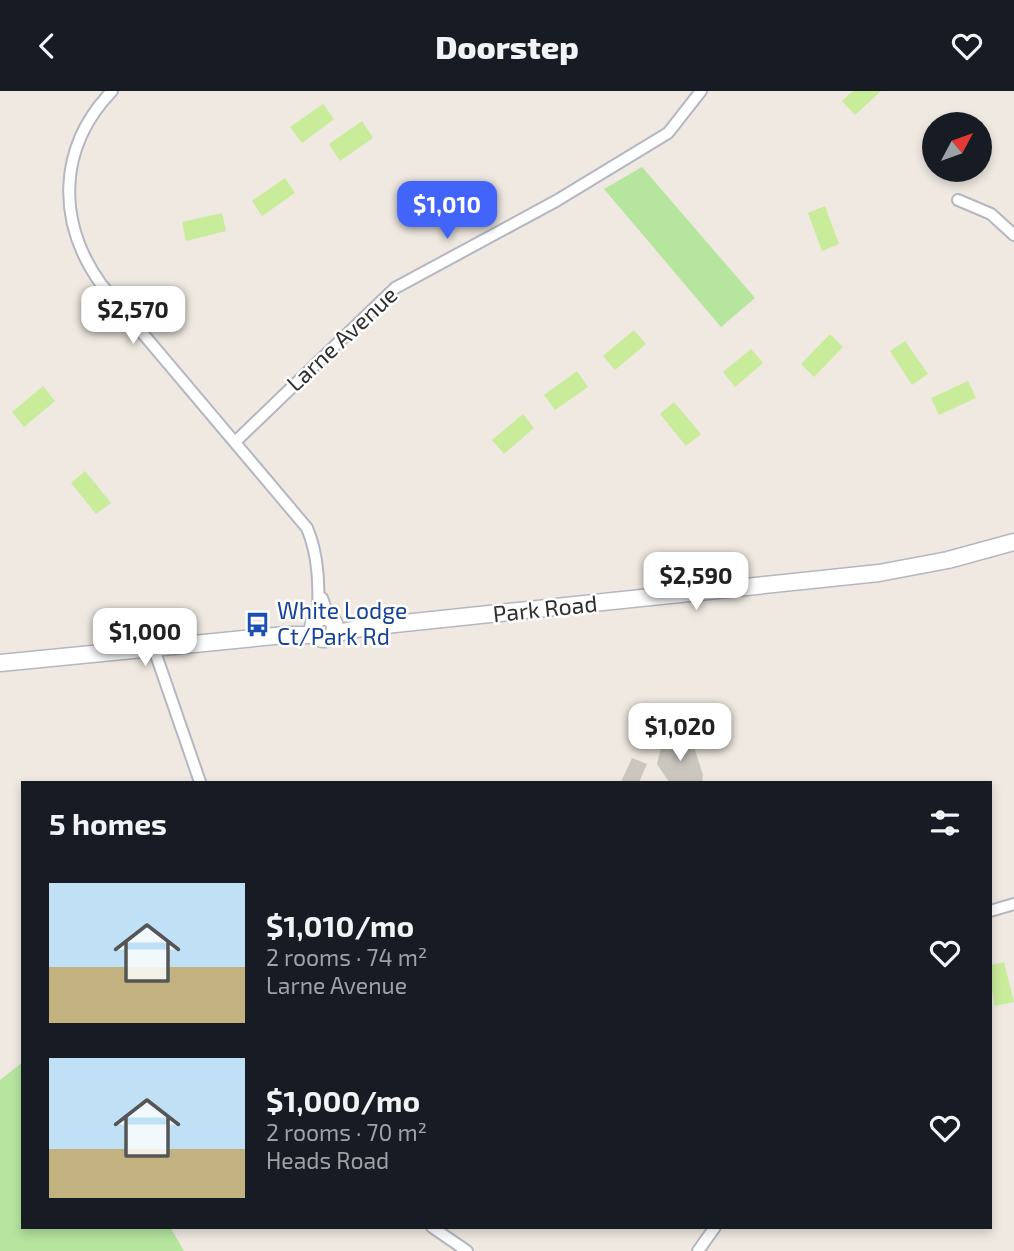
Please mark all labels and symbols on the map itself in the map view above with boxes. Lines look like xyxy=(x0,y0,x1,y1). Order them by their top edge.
north arrow xyxy=(922,112,992,182)
pin: $1,010 xyxy=(390,181,504,241)
street label: Larne Avenue xyxy=(280,280,402,397)
pin: $2,570 xyxy=(76,287,190,346)
pin: $2,590 xyxy=(639,553,753,612)
street label: Park Road xyxy=(491,589,599,627)
place label: White Lodge Ct/Park Rd xyxy=(277,596,407,650)
pin: $1,000 xyxy=(88,609,202,668)
bus stop icon: White Lodge Ct/Park Rd xyxy=(243,610,271,638)
pin: $1,020 xyxy=(623,703,737,763)

